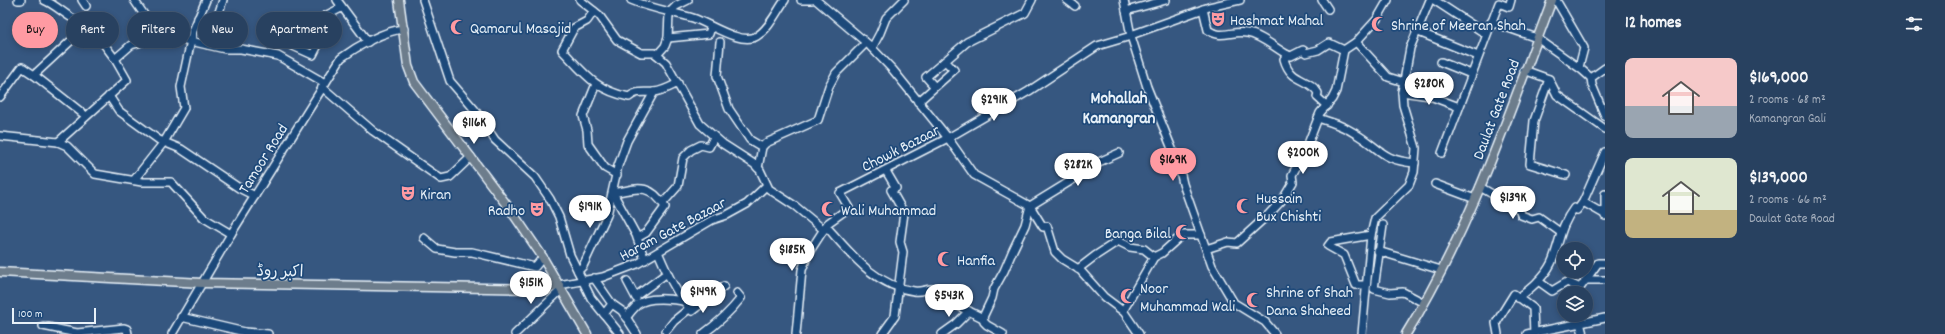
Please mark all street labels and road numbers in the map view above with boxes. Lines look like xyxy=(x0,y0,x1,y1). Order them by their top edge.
street label: Daulat Gate Road xyxy=(1468,56,1527,163)
street label: Tamoor Road xyxy=(234,120,295,199)
street label: Chowk Bazaar xyxy=(858,120,944,179)
street label: Haram Gate Bazaar xyxy=(616,192,731,268)
street label: اکبر روڈ xyxy=(256,261,304,284)

